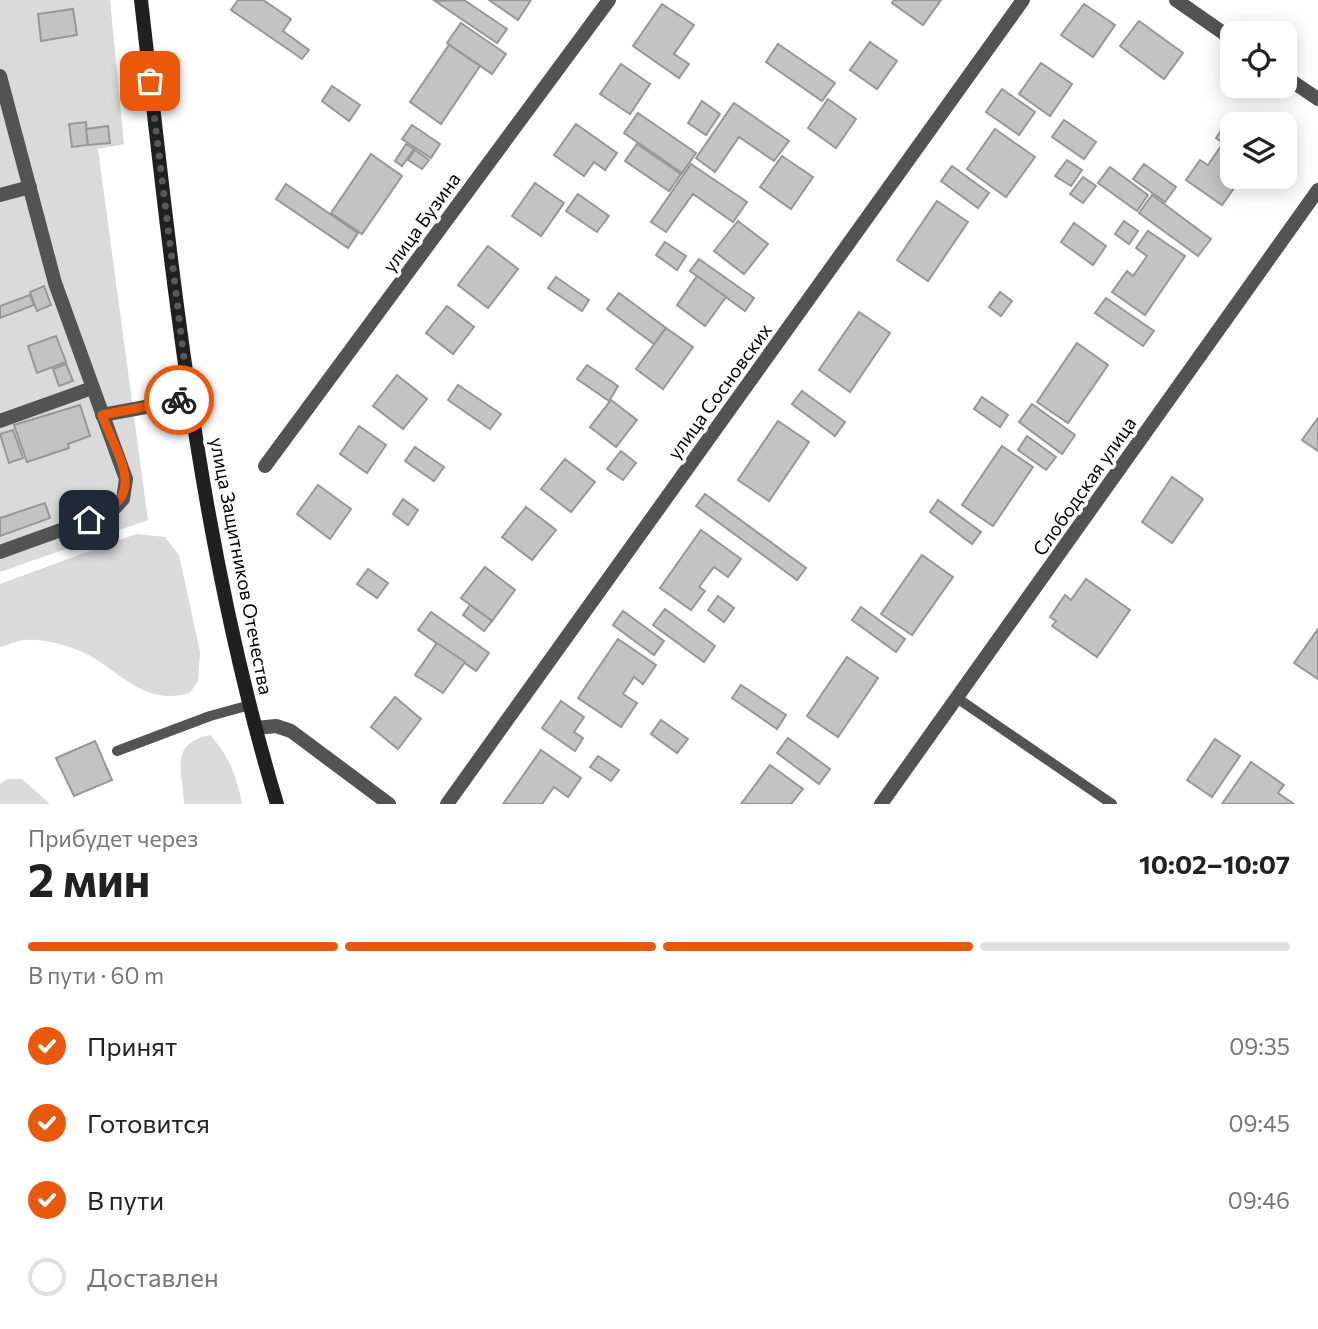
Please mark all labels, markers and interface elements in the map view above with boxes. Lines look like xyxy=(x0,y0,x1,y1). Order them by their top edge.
map controls xyxy=(1220,21,1297,189)
button: locate xyxy=(1220,21,1297,98)
pin xyxy=(120,51,180,111)
icon: bag xyxy=(131,62,169,100)
button: layers xyxy=(1220,112,1297,189)
street label: улица Бузина xyxy=(377,168,465,276)
street label: улица Сосновских xyxy=(662,319,776,463)
courier xyxy=(144,365,214,435)
icon: bike xyxy=(160,381,198,419)
street label: Слободская улица xyxy=(1027,412,1141,560)
street label: улица Защитников Отечества xyxy=(206,435,278,697)
pin xyxy=(59,490,119,550)
icon: home xyxy=(70,501,108,539)
text: Прибудет через xyxy=(28,824,198,852)
text: 10:02–10:07 xyxy=(1139,848,1290,879)
text: 2 мин xyxy=(28,850,150,906)
text: В пути · 60 m xyxy=(28,961,164,989)
icon: check xyxy=(28,1027,66,1065)
text: Принят xyxy=(87,1030,177,1061)
text: 09:35 xyxy=(1229,1032,1290,1060)
icon: check xyxy=(28,1104,66,1142)
text: Готовится xyxy=(87,1107,210,1138)
text: 09:45 xyxy=(1229,1109,1290,1137)
icon: check xyxy=(28,1181,66,1219)
text: В пути xyxy=(87,1184,164,1215)
text: 09:46 xyxy=(1228,1186,1290,1214)
text: Доставлен xyxy=(87,1261,219,1292)

